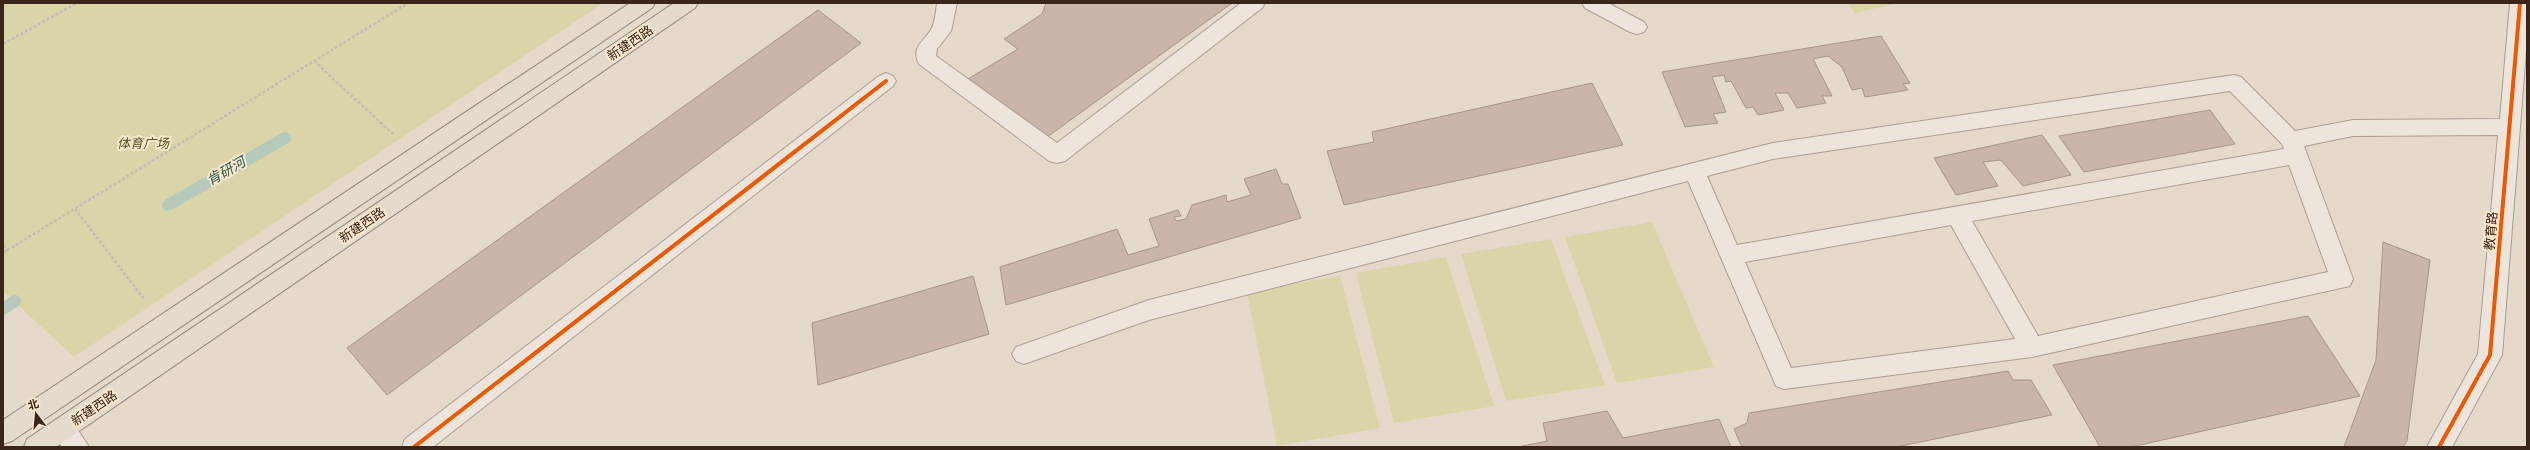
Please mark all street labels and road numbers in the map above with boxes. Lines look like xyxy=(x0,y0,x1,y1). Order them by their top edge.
street label: 新建西路 xyxy=(604,22,656,64)
street label: 新建西路 xyxy=(336,204,388,246)
street label: 教育路 xyxy=(2482,211,2500,251)
street label: 新建西路 xyxy=(68,387,120,429)

